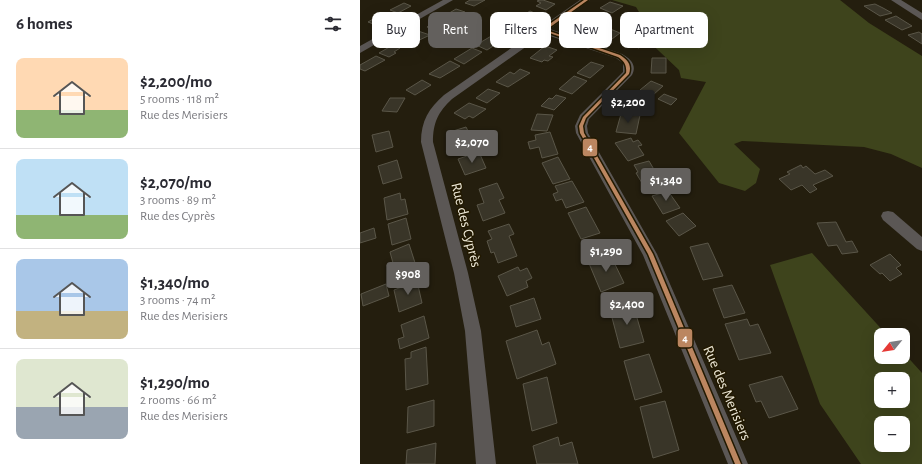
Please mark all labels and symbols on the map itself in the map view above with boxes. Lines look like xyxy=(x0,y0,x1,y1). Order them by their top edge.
pin: $2,200 xyxy=(595,90,661,124)
pin: $2,070 xyxy=(439,130,505,164)
line badge: 4 xyxy=(582,138,598,157)
text: 4 xyxy=(587,142,593,153)
pin: $1,340 xyxy=(633,168,699,202)
street label: Rue des Cyprès xyxy=(448,181,484,269)
pin: $1,290 xyxy=(573,239,639,273)
pin: $908 xyxy=(384,262,432,296)
pin: $2,400 xyxy=(594,292,660,326)
line badge: 4 xyxy=(677,328,693,348)
north arrow xyxy=(874,328,910,364)
text: 4 xyxy=(682,333,688,344)
street label: Rue des Merisiers xyxy=(700,343,754,443)

